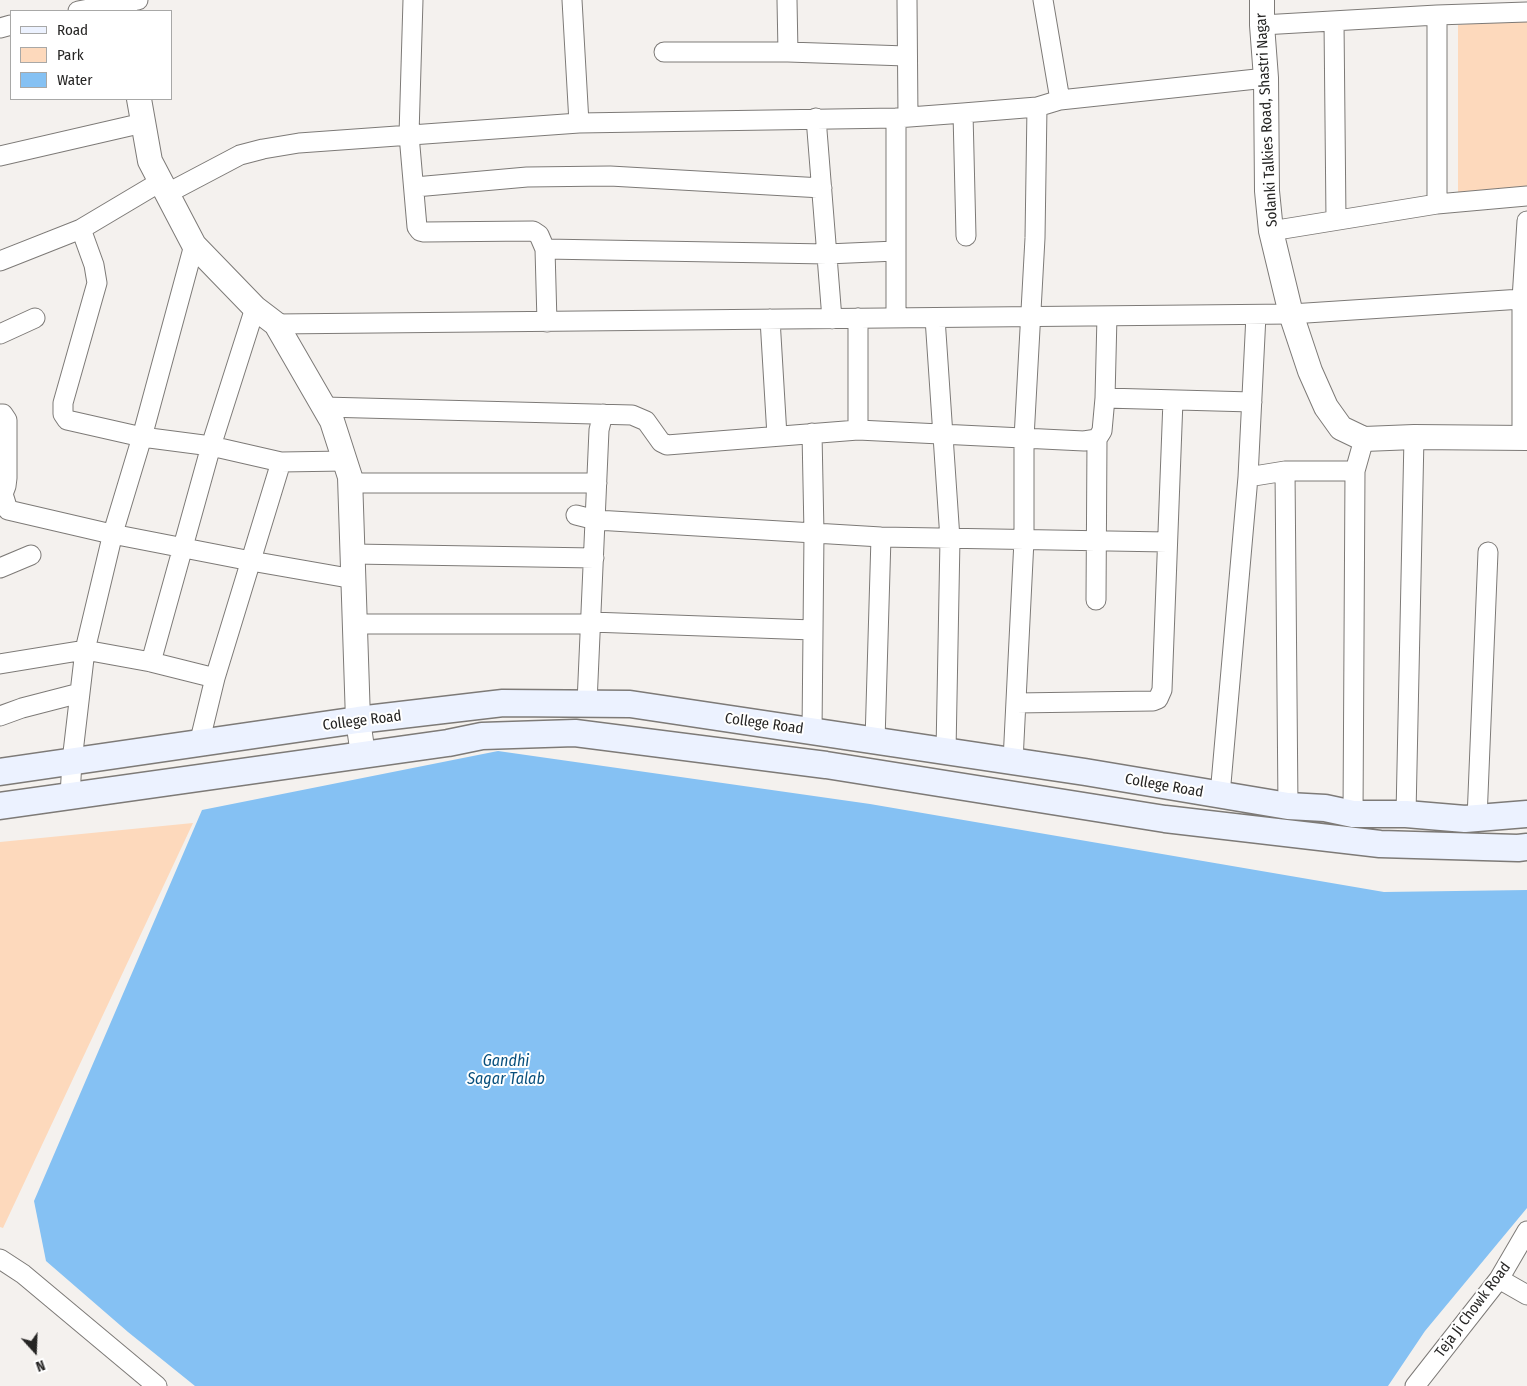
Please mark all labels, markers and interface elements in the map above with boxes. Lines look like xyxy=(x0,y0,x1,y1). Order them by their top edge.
legend xyxy=(10,10,172,100)
street label: Solanki Talkies Road, Shastri Nagar xyxy=(1252,13,1282,227)
text: Road xyxy=(57,21,88,39)
text: Park xyxy=(57,46,84,64)
text: Water xyxy=(57,71,92,89)
street label: College Road xyxy=(322,707,402,735)
street label: College Road xyxy=(723,710,805,738)
street label: College Road xyxy=(1123,770,1205,802)
water label: Gandhi Sagar Talab xyxy=(467,1052,545,1090)
street label: Teja Ji Chowk Road xyxy=(1431,1259,1515,1361)
north arrow xyxy=(10,1326,60,1376)
text: N xyxy=(33,1356,47,1375)

